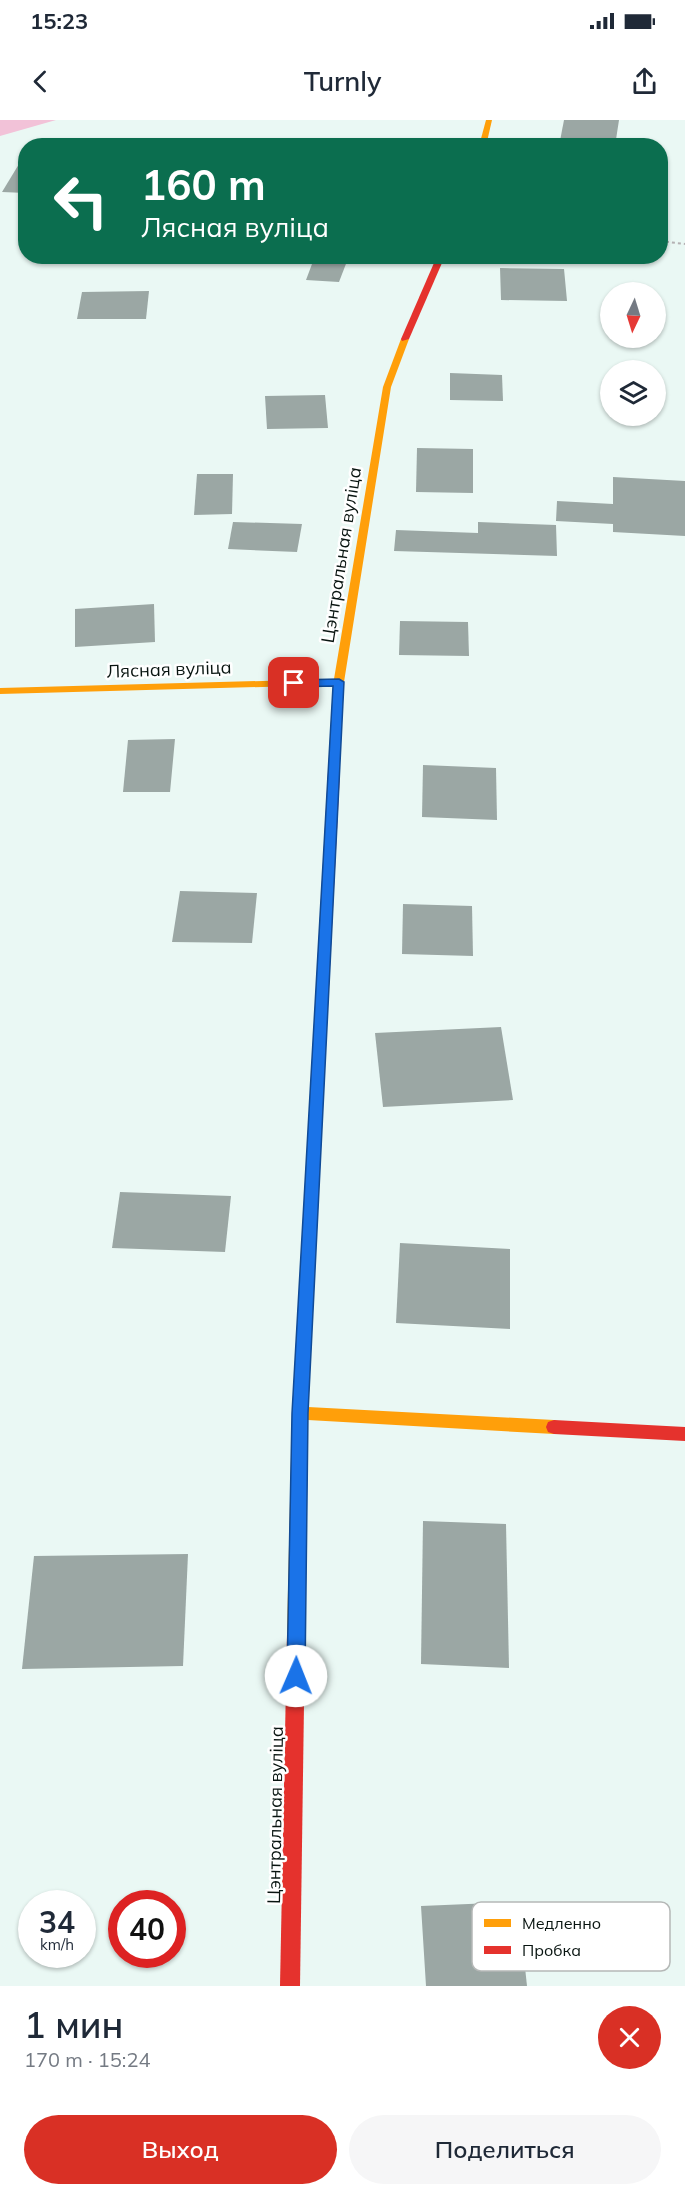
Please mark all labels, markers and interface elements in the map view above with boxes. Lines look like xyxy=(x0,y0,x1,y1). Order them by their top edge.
text: 15:23 xyxy=(30,7,88,35)
text: Turnly xyxy=(304,64,381,98)
icon: back xyxy=(24,65,57,98)
icon: share xyxy=(628,65,661,98)
text: 160 m xyxy=(141,158,266,211)
icon: left xyxy=(42,162,120,240)
text: Лясная вуліца xyxy=(141,210,329,244)
north arrow xyxy=(600,282,666,348)
map controls xyxy=(600,282,666,426)
button: layers xyxy=(600,360,666,426)
street label: Цэнтральная вуліца xyxy=(316,465,366,645)
street label: Лясная вуліца xyxy=(106,655,232,683)
pin xyxy=(268,657,319,708)
icon: arrive xyxy=(277,666,310,699)
position arrow xyxy=(264,1644,328,1708)
street label: Цэнтральная вуліца xyxy=(262,1726,288,1904)
speed limit sign: 40 xyxy=(108,1890,186,1968)
legend xyxy=(472,1902,670,1971)
text: 34 xyxy=(39,1903,75,1941)
text: Медленно xyxy=(522,1913,601,1933)
text: km/h xyxy=(40,1935,74,1954)
text: Пробка xyxy=(522,1940,581,1960)
text: 1 мин xyxy=(24,2002,123,2047)
button: close xyxy=(598,2006,661,2069)
text: 170 m · 15:24 xyxy=(24,2047,150,2072)
button: Выход xyxy=(24,2115,337,2184)
button: Поделиться xyxy=(349,2115,661,2184)

